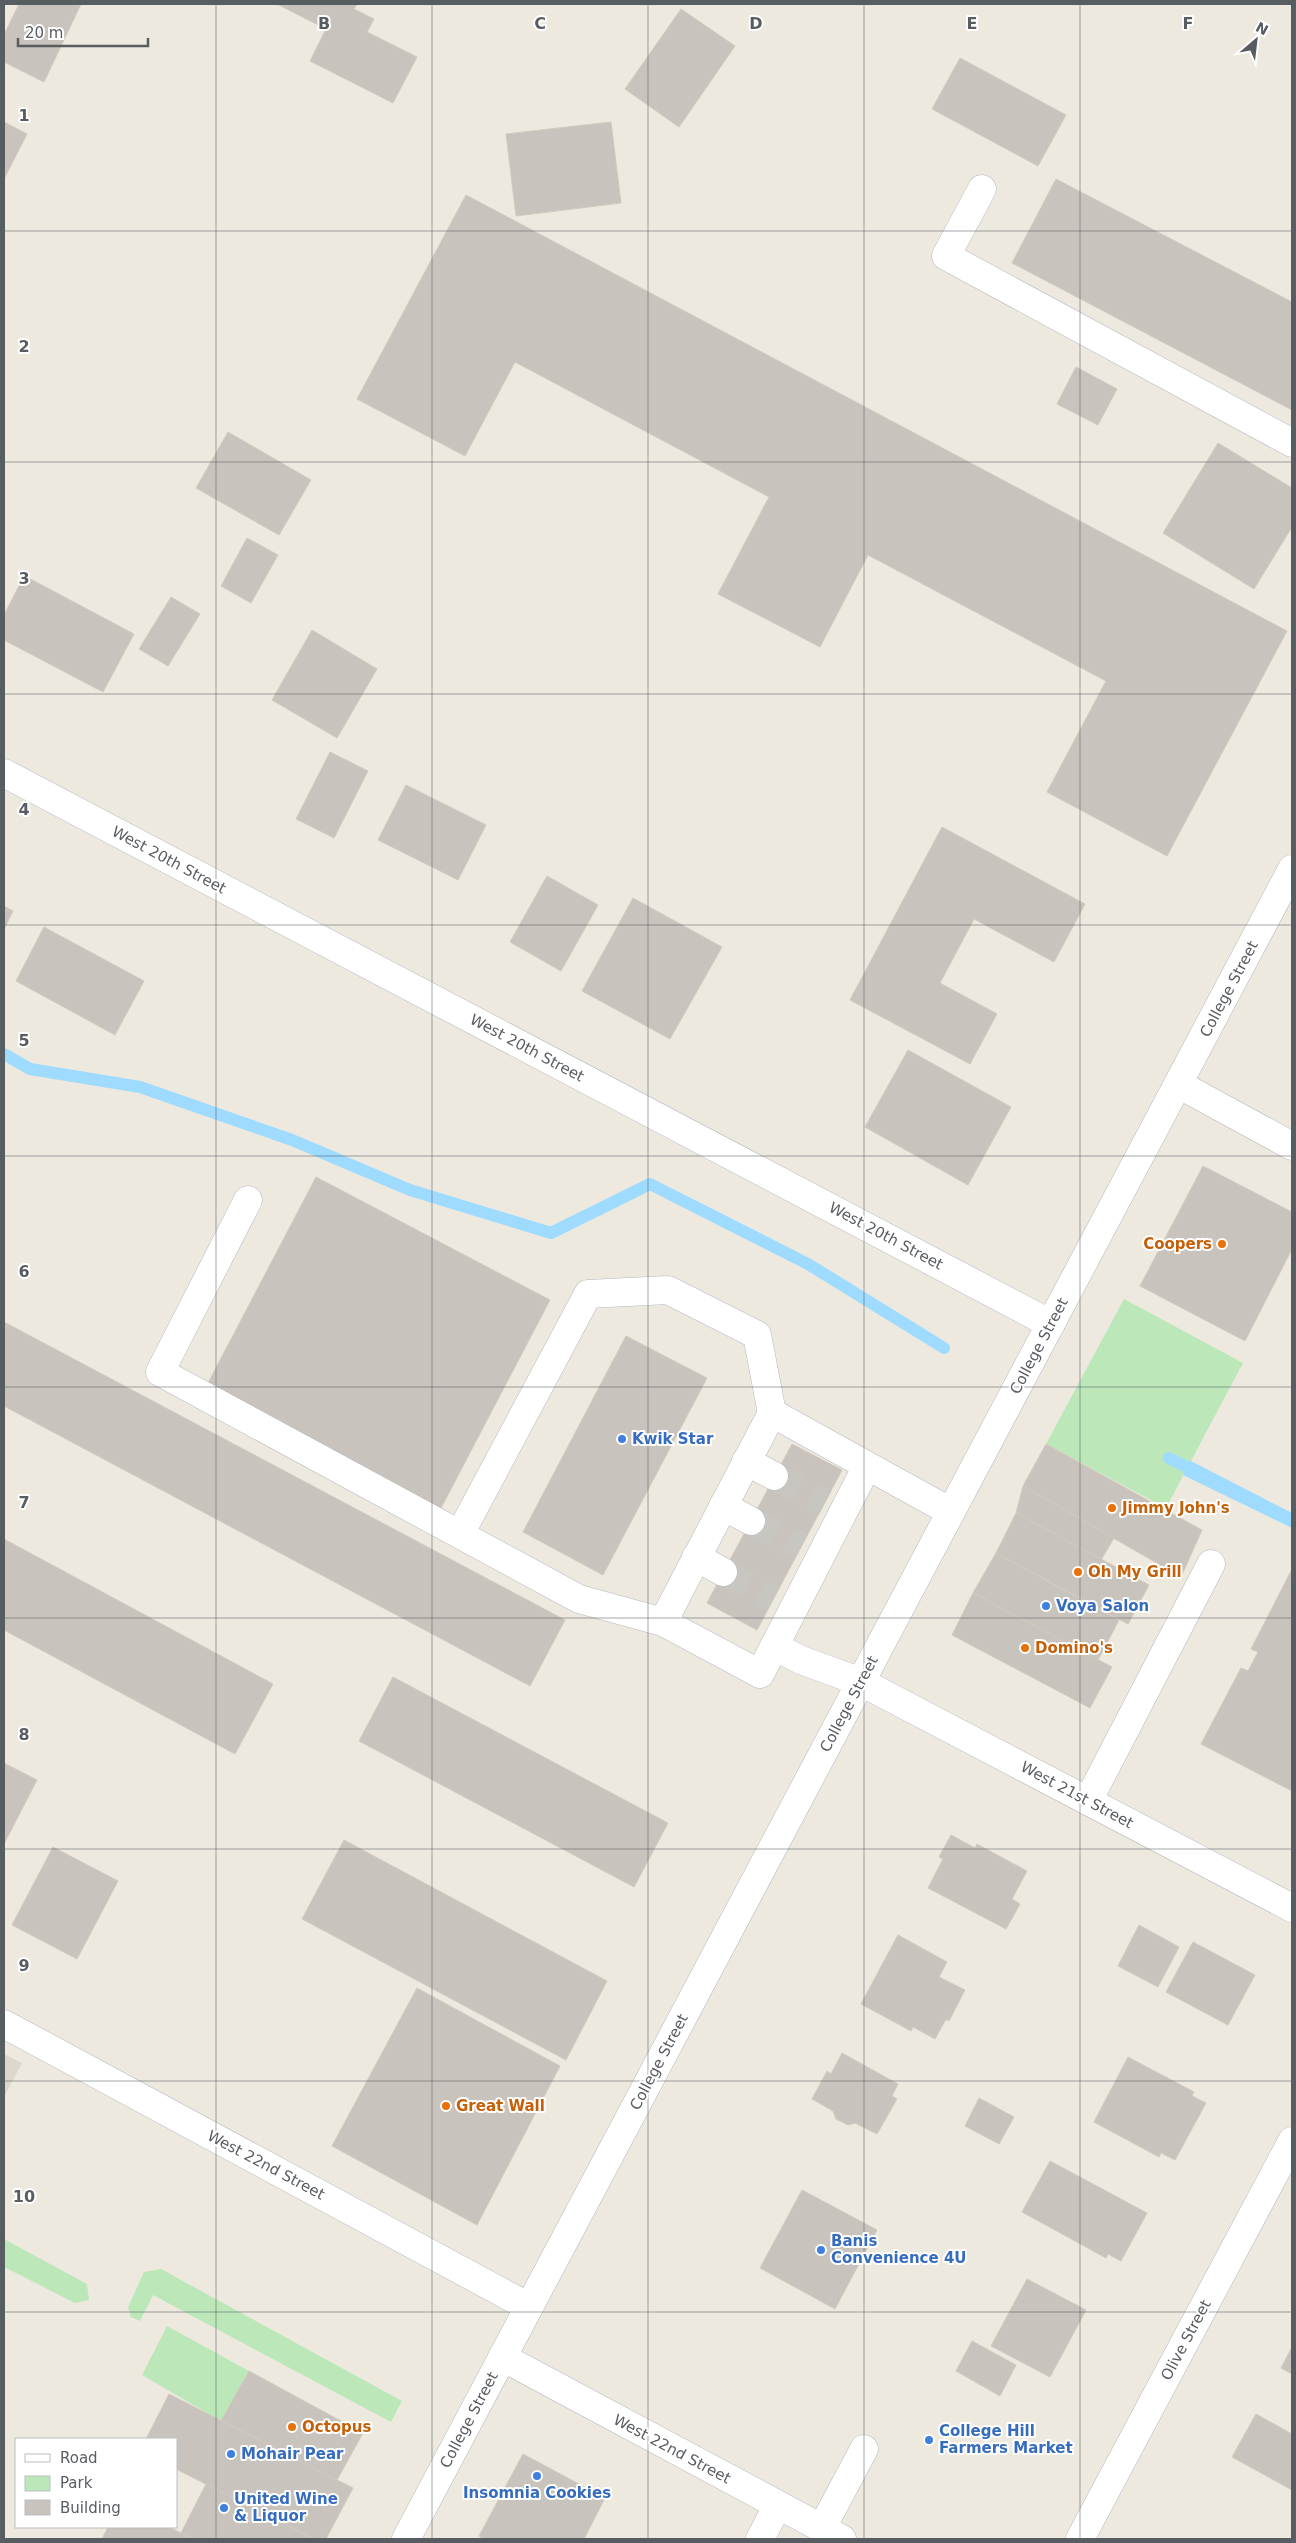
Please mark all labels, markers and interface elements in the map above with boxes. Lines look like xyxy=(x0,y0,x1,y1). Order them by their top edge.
text: B xyxy=(318,14,330,33)
text: C xyxy=(534,14,546,33)
text: D xyxy=(749,14,763,33)
text: E xyxy=(967,14,977,33)
text: F xyxy=(1183,14,1193,33)
scale bar xyxy=(18,15,148,47)
north arrow xyxy=(1231,15,1281,65)
text: N xyxy=(1253,19,1271,38)
text: 20 m xyxy=(25,24,63,42)
text: 1 xyxy=(18,106,30,125)
text: 2 xyxy=(18,337,30,356)
text: 3 xyxy=(18,569,30,588)
text: 4 xyxy=(18,800,30,819)
street label: West 20th Street xyxy=(109,822,229,898)
street label: College Street xyxy=(1196,938,1262,1040)
street label: West 20th Street xyxy=(467,1010,587,1086)
text: 5 xyxy=(18,1031,30,1050)
street label: West 20th Street xyxy=(826,1198,946,1274)
place label: Coopers xyxy=(1143,1235,1212,1253)
marker: Coopers xyxy=(1216,1238,1228,1250)
text: 6 xyxy=(18,1262,30,1281)
street label: College Street xyxy=(1006,1295,1072,1397)
place label: Kwik Star xyxy=(632,1430,714,1448)
marker: Kwik Star xyxy=(616,1433,628,1445)
text: 7 xyxy=(18,1493,30,1512)
place label: Jimmy John's xyxy=(1121,1499,1230,1517)
marker: Jimmy John's xyxy=(1106,1502,1118,1514)
place label: Oh My Grill xyxy=(1088,1563,1182,1581)
marker: Oh My Grill xyxy=(1072,1566,1084,1578)
place label: Voya Salon xyxy=(1056,1597,1149,1615)
marker: Voya Salon xyxy=(1040,1600,1052,1612)
place label: Domino's xyxy=(1035,1639,1113,1657)
marker: Domino's xyxy=(1019,1642,1031,1654)
street label: College Street xyxy=(816,1653,882,1755)
text: 8 xyxy=(18,1725,30,1744)
street label: West 21st Street xyxy=(1018,1758,1136,1832)
text: 9 xyxy=(18,1956,30,1975)
street label: College Street xyxy=(626,2011,692,2113)
place label: Great Wall xyxy=(456,2097,545,2115)
marker: Great Wall xyxy=(440,2100,452,2112)
street label: West 22nd Street xyxy=(204,2127,328,2204)
text: 10 xyxy=(13,2187,35,2206)
place label: Banis Convenience 4U xyxy=(831,2232,967,2267)
marker: Banis Convenience 4U xyxy=(815,2244,827,2256)
street label: Olive Street xyxy=(1157,2297,1215,2383)
street label: College Street xyxy=(436,2369,502,2471)
street label: West 22nd Street xyxy=(610,2411,734,2488)
place label: Octopus xyxy=(302,2418,372,2436)
marker: Octopus xyxy=(286,2421,298,2433)
place label: College Hill Farmers Market xyxy=(939,2422,1073,2457)
marker: College Hill Farmers Market xyxy=(923,2434,935,2446)
legend xyxy=(15,2438,178,2528)
place label: Mohair Pear xyxy=(241,2445,344,2463)
marker: Mohair Pear xyxy=(225,2448,237,2460)
text: Road xyxy=(60,2449,98,2467)
marker: Insomnia Cookies xyxy=(531,2470,543,2482)
text: Park xyxy=(60,2474,93,2492)
place label: Insomnia Cookies xyxy=(463,2484,611,2502)
place label: United Wine & Liquor xyxy=(234,2490,338,2525)
text: Building xyxy=(60,2499,121,2517)
marker: United Wine & Liquor xyxy=(218,2502,230,2514)

